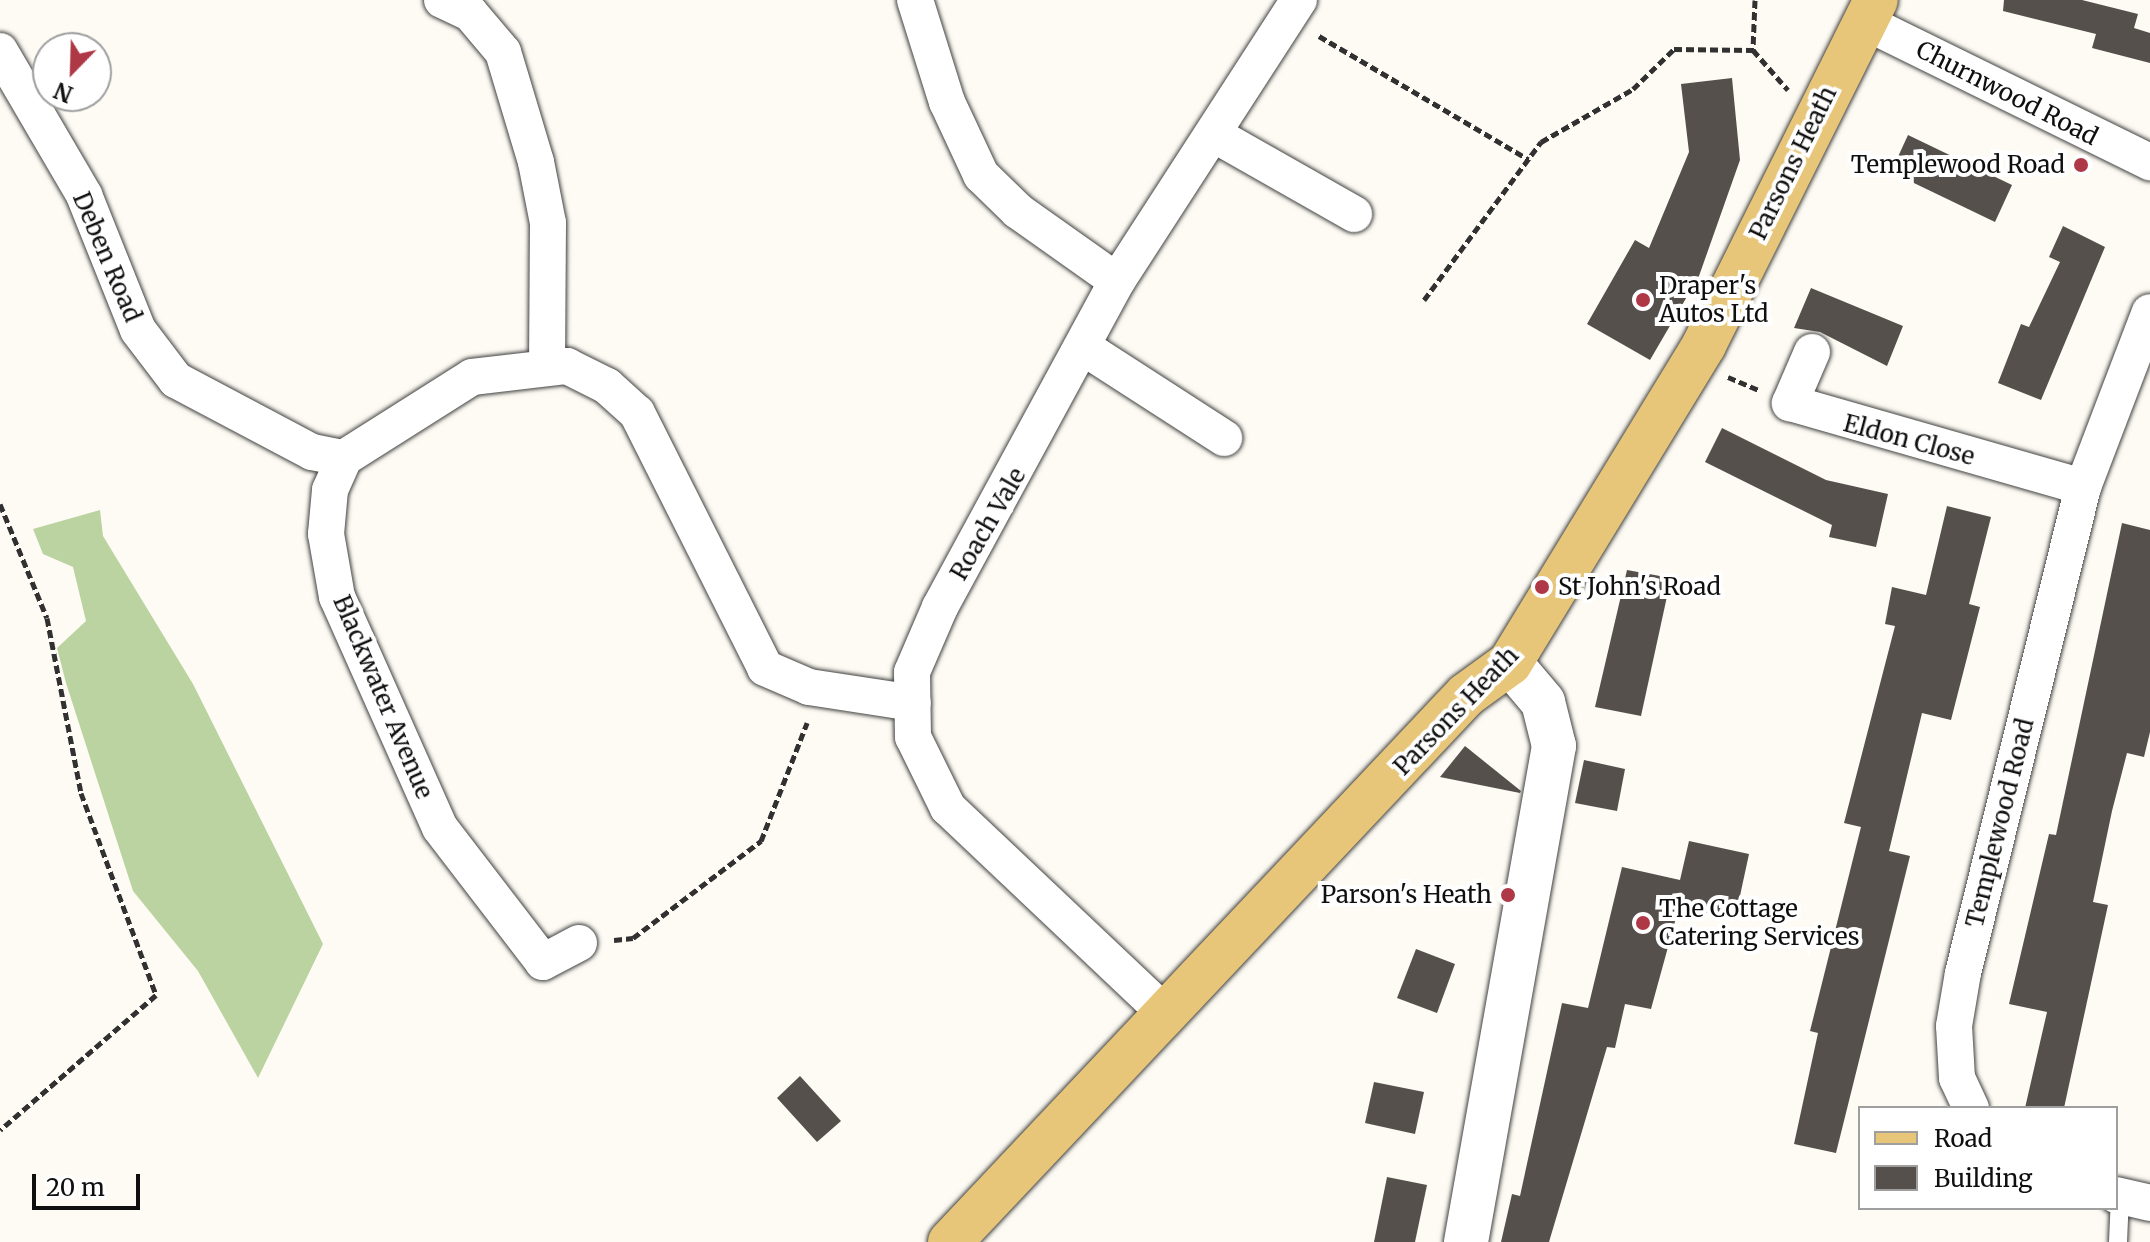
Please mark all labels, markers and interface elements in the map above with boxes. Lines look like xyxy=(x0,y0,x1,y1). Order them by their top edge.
north arrow xyxy=(32,32,112,112)
street label: Churnwood Road xyxy=(1911,35,2103,151)
text: N xyxy=(50,76,77,109)
street label: Parsons Heath xyxy=(1743,82,1843,244)
place label: Templewood Road xyxy=(1851,151,2065,179)
marker: Templewood Road xyxy=(2072,156,2090,174)
street label: Deben Road xyxy=(67,188,147,326)
place label: Draper's Autos Ltd xyxy=(1659,272,1768,328)
marker: Draper's Autos Ltd xyxy=(1634,291,1652,309)
street label: Eldon Close xyxy=(1840,409,1978,471)
street label: Roach Vale xyxy=(944,463,1032,585)
place label: St John's Road xyxy=(1558,573,1721,601)
marker: St John's Road xyxy=(1533,578,1551,596)
street label: Blackwater Avenue xyxy=(327,591,439,803)
street label: Parsons Heath xyxy=(1388,641,1524,781)
street label: Templewood Road xyxy=(1960,716,2040,930)
place label: Parson's Heath xyxy=(1321,881,1492,909)
marker: Parson's Heath xyxy=(1499,886,1517,904)
place label: The Cottage Catering Services xyxy=(1659,895,1860,951)
marker: The Cottage Catering Services xyxy=(1634,914,1652,932)
legend xyxy=(1858,1106,2118,1210)
text: Road xyxy=(1934,1123,1992,1154)
scale bar xyxy=(36,1158,144,1208)
text: Building xyxy=(1934,1163,2033,1194)
text: 20 m xyxy=(46,1172,105,1203)

